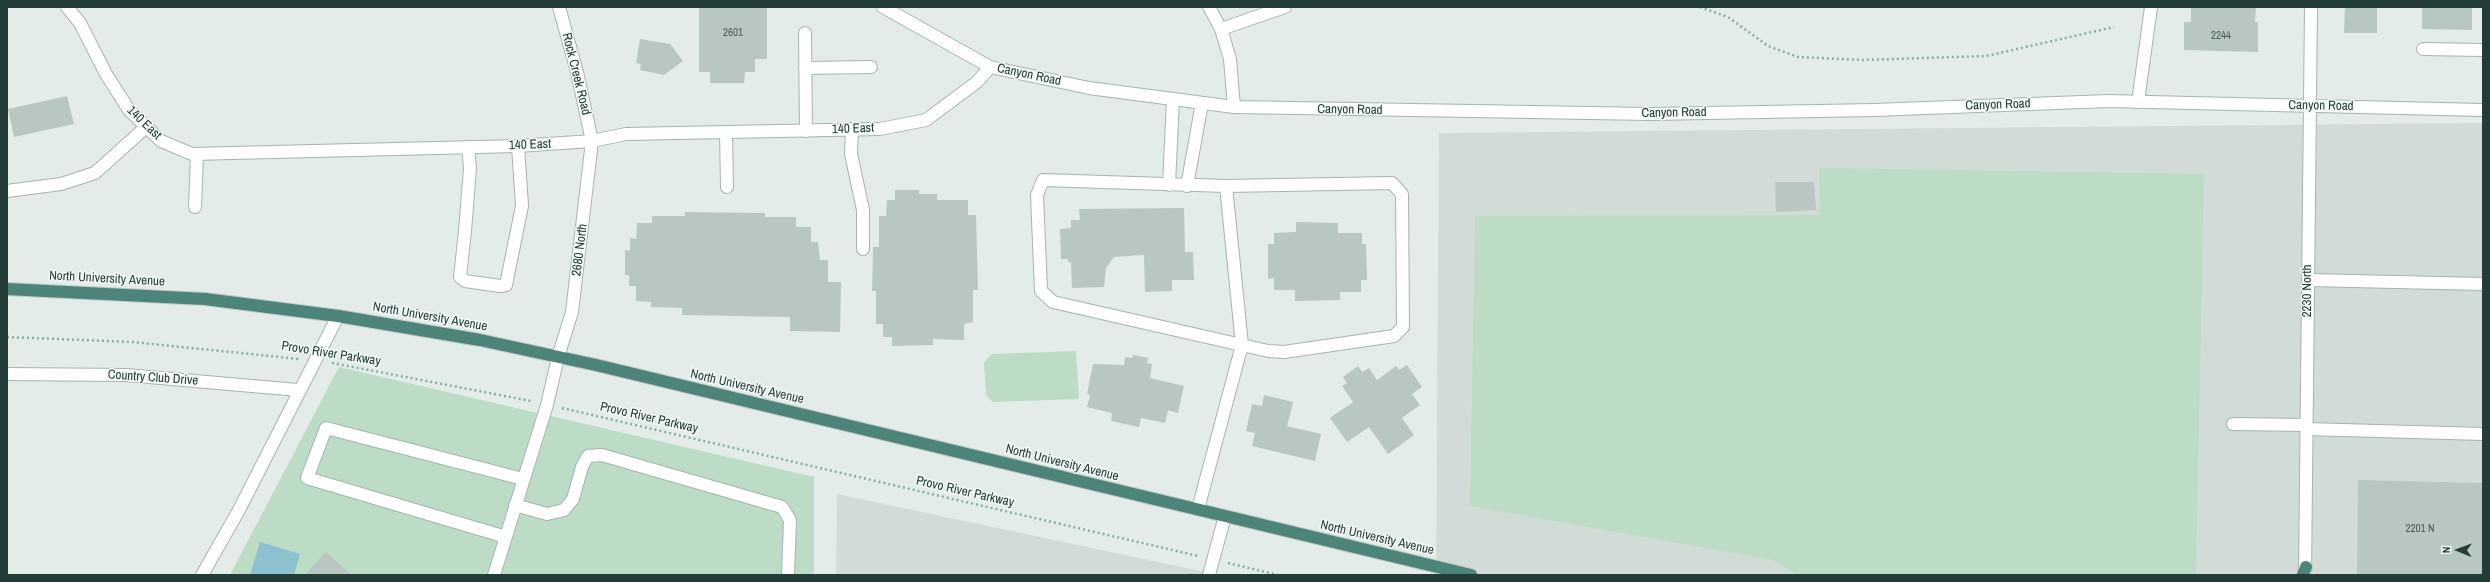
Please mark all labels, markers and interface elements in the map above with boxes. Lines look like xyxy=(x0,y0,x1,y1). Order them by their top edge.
house number: 2601 xyxy=(723,26,743,40)
house number: 2244 xyxy=(2211,29,2231,43)
street label: Rock Creek Road xyxy=(558,31,594,117)
street label: Canyon Road xyxy=(995,61,1063,89)
street label: Canyon Road xyxy=(1965,96,2031,114)
street label: Canyon Road xyxy=(2288,98,2354,114)
street label: Canyon Road xyxy=(1317,102,1383,118)
street label: 140 East xyxy=(123,103,165,143)
street label: Canyon Road xyxy=(1641,105,1707,121)
street label: 140 East xyxy=(832,120,874,138)
street label: 140 East xyxy=(509,136,551,154)
street label: 2680 North xyxy=(569,223,591,277)
street label: 2230 North xyxy=(2300,265,2316,317)
street label: North University Avenue xyxy=(49,268,165,290)
street label: North University Avenue xyxy=(372,299,488,335)
street label: Provo River Parkway xyxy=(280,338,382,370)
street label: North University Avenue xyxy=(689,366,805,408)
street label: Country Club Drive xyxy=(107,367,199,389)
street label: Provo River Parkway xyxy=(598,399,700,437)
street label: North University Avenue xyxy=(1004,441,1120,485)
street label: Provo River Parkway xyxy=(914,473,1016,511)
street label: North University Avenue xyxy=(1319,517,1435,559)
house number: 2201 N xyxy=(2405,522,2435,536)
north arrow xyxy=(2438,530,2478,570)
text: N xyxy=(2439,546,2453,553)

